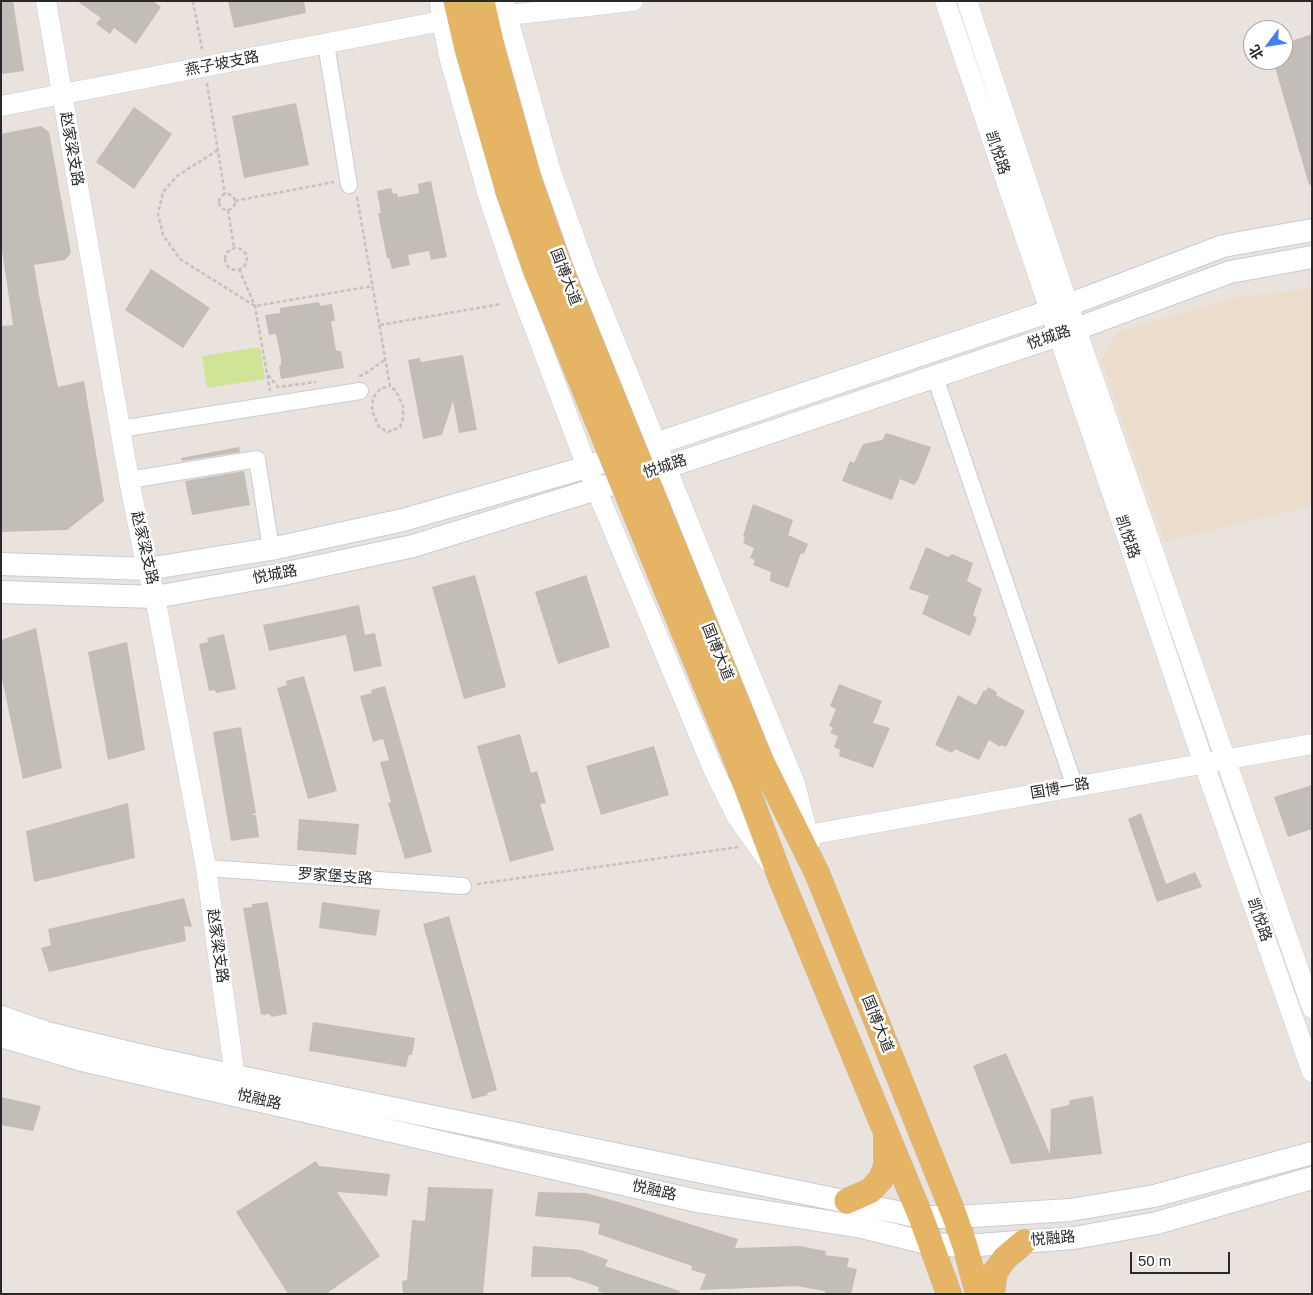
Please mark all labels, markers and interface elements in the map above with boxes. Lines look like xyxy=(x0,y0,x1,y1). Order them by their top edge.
north arrow xyxy=(1243,20,1293,70)
text: 北 xyxy=(1246,42,1266,62)
street label: 燕子坡支路 xyxy=(183,48,261,80)
street label: 赵家梁支路 xyxy=(56,111,86,187)
street label: 凯悦路 xyxy=(981,129,1013,177)
street label: 国博大道 xyxy=(546,246,584,308)
street label: 悦城路 xyxy=(1025,322,1073,354)
street label: 悦城路 xyxy=(641,451,689,483)
street label: 赵家梁支路 xyxy=(127,509,161,587)
street label: 凯悦路 xyxy=(1111,513,1143,561)
street label: 悦城路 xyxy=(251,562,299,588)
street label: 国博大道 xyxy=(697,621,737,683)
street label: 国博一路 xyxy=(1029,775,1091,803)
street label: 罗家堡支路 xyxy=(297,865,373,889)
street label: 凯悦路 xyxy=(1243,896,1275,944)
street label: 赵家梁支路 xyxy=(203,908,231,984)
street label: 国博大道 xyxy=(857,993,897,1055)
street label: 悦融路 xyxy=(235,1086,283,1114)
street label: 悦融路 xyxy=(630,1177,678,1205)
street label: 悦融路 xyxy=(1030,1228,1076,1250)
scale bar xyxy=(1133,1242,1233,1274)
text: 50 m xyxy=(1138,1252,1171,1269)

